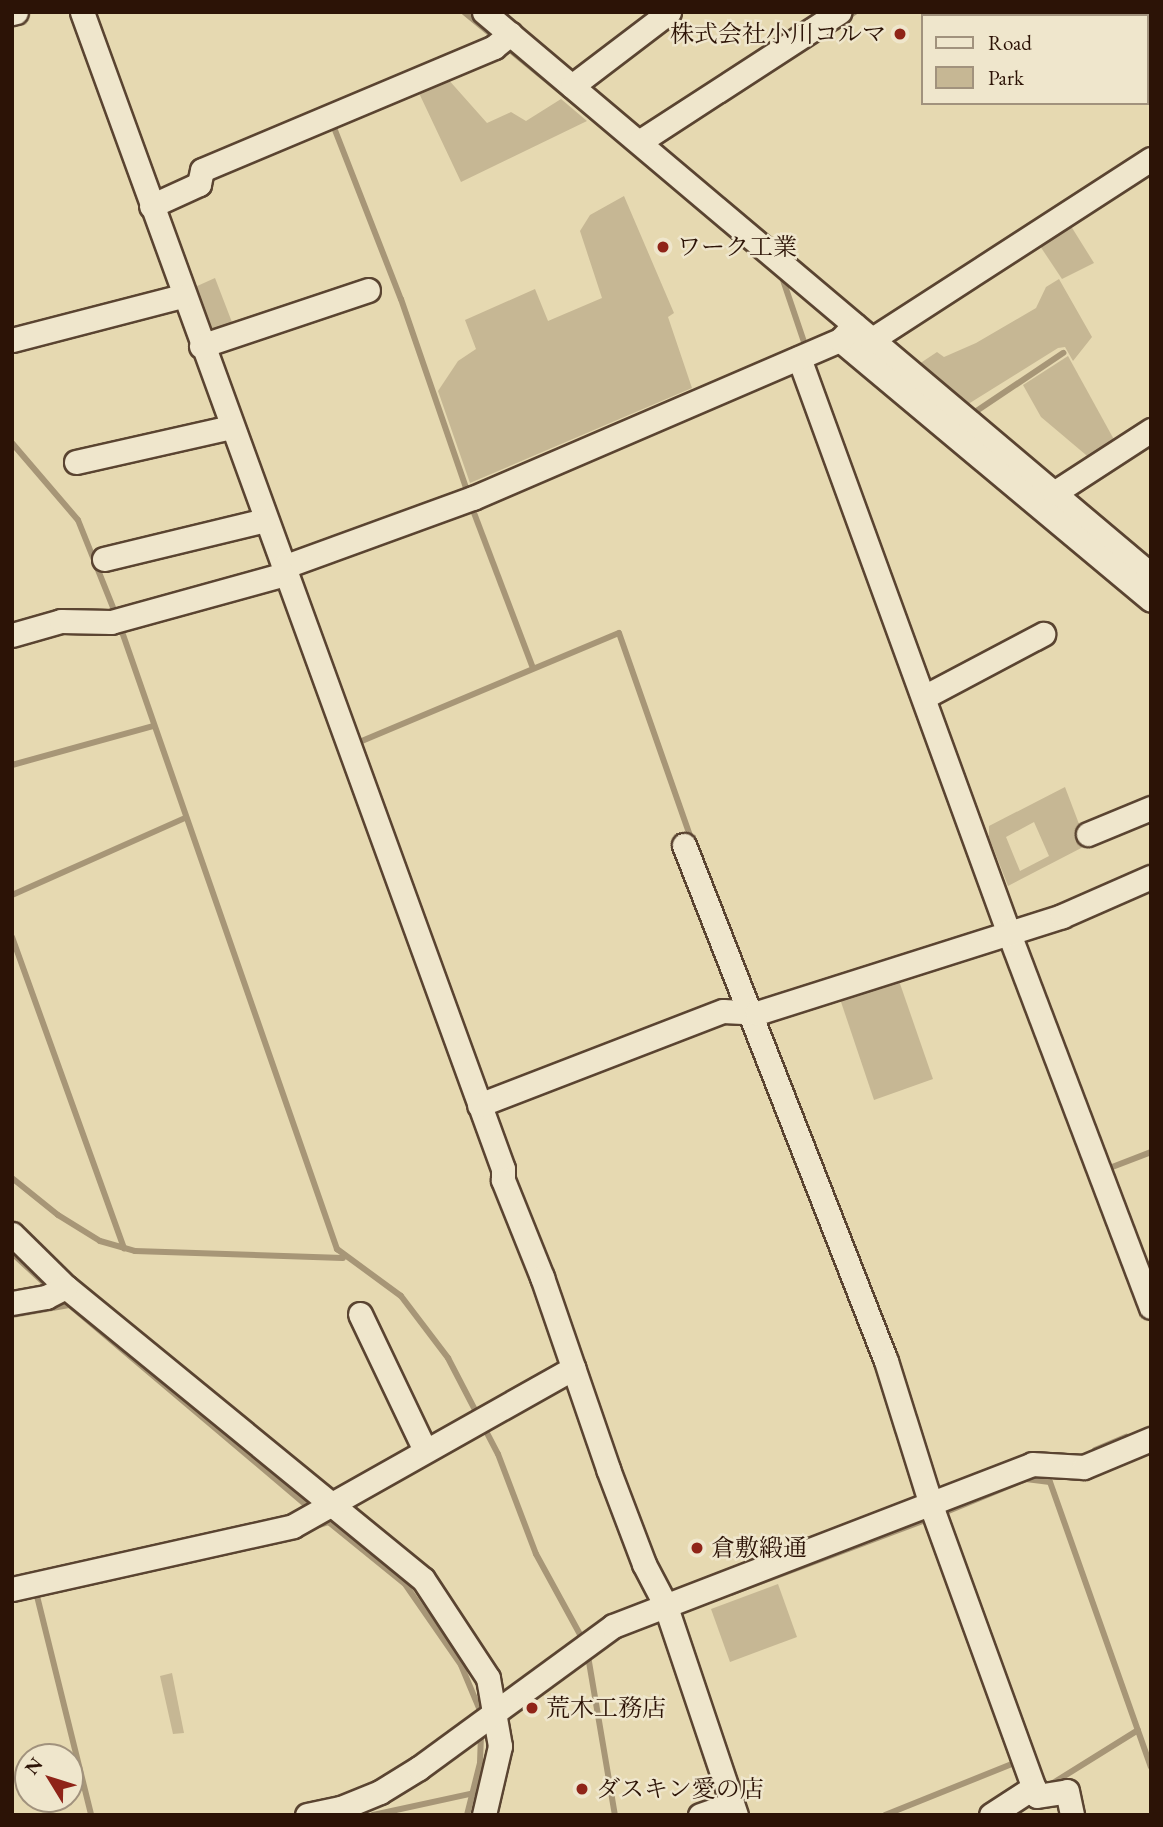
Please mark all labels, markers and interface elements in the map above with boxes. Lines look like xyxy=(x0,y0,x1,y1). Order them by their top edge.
legend xyxy=(922,14,1149,105)
place label: 株式会社小川コルマ xyxy=(670,20,886,48)
marker: 株式会社小川コルマ xyxy=(892,26,908,42)
text: Road xyxy=(988,29,1032,56)
text: Park xyxy=(988,64,1024,91)
place label: ワーク工業 xyxy=(677,233,797,261)
marker: ワーク工業 xyxy=(655,239,671,255)
place label: 倉敷緞通 xyxy=(711,1534,807,1562)
marker: 倉敷緞通 xyxy=(689,1540,705,1556)
place label: 荒木工務店 xyxy=(546,1694,666,1722)
marker: 荒木工務店 xyxy=(524,1700,540,1716)
north arrow xyxy=(14,1743,84,1813)
text: N xyxy=(19,1752,48,1780)
place label: ダスキン愛の店 xyxy=(596,1775,764,1803)
marker: ダスキン愛の店 xyxy=(574,1781,590,1797)

